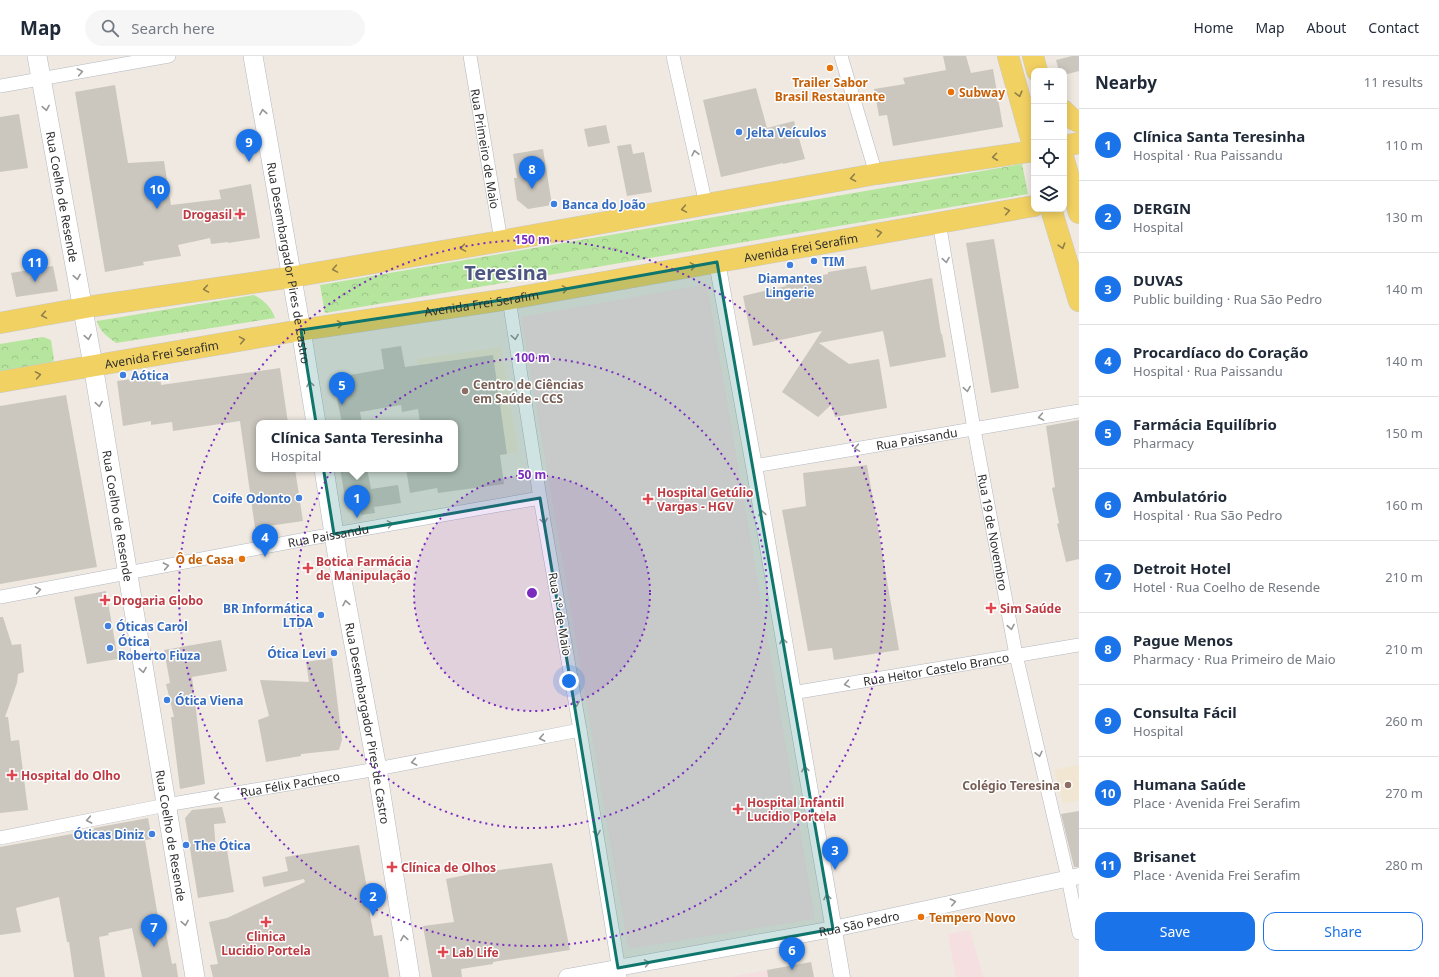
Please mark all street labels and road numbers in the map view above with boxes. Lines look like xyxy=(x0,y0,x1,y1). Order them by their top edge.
street label: Rua Primeiro de Maio xyxy=(467,87,504,210)
street label: Rua Coelho de Resende xyxy=(42,130,83,264)
street label: Rua Desembargador Pires de Castro xyxy=(263,161,315,365)
street label: Avenida Frei Serafim xyxy=(742,229,859,266)
street label: Avenida Frei Serafim xyxy=(423,285,540,320)
street label: Avenida Frei Serafim xyxy=(103,336,220,372)
street label: Rua Paissandu xyxy=(875,423,959,454)
street label: Rua Coelho de Resende xyxy=(99,449,137,583)
street label: Rua 19 de Novembro xyxy=(974,472,1012,592)
street label: Rua Paissandu xyxy=(286,520,370,551)
street label: Rua 1º de Maio xyxy=(544,571,576,657)
street label: Rua Desembargador Pires de Castro xyxy=(342,621,394,825)
street label: Rua Heitor Castelo Branco xyxy=(862,648,1010,689)
street label: Rua Félix Pacheco xyxy=(239,767,341,801)
street label: Rua Coelho de Resende xyxy=(152,768,191,903)
street label: Rua São Pedro xyxy=(817,906,901,940)

